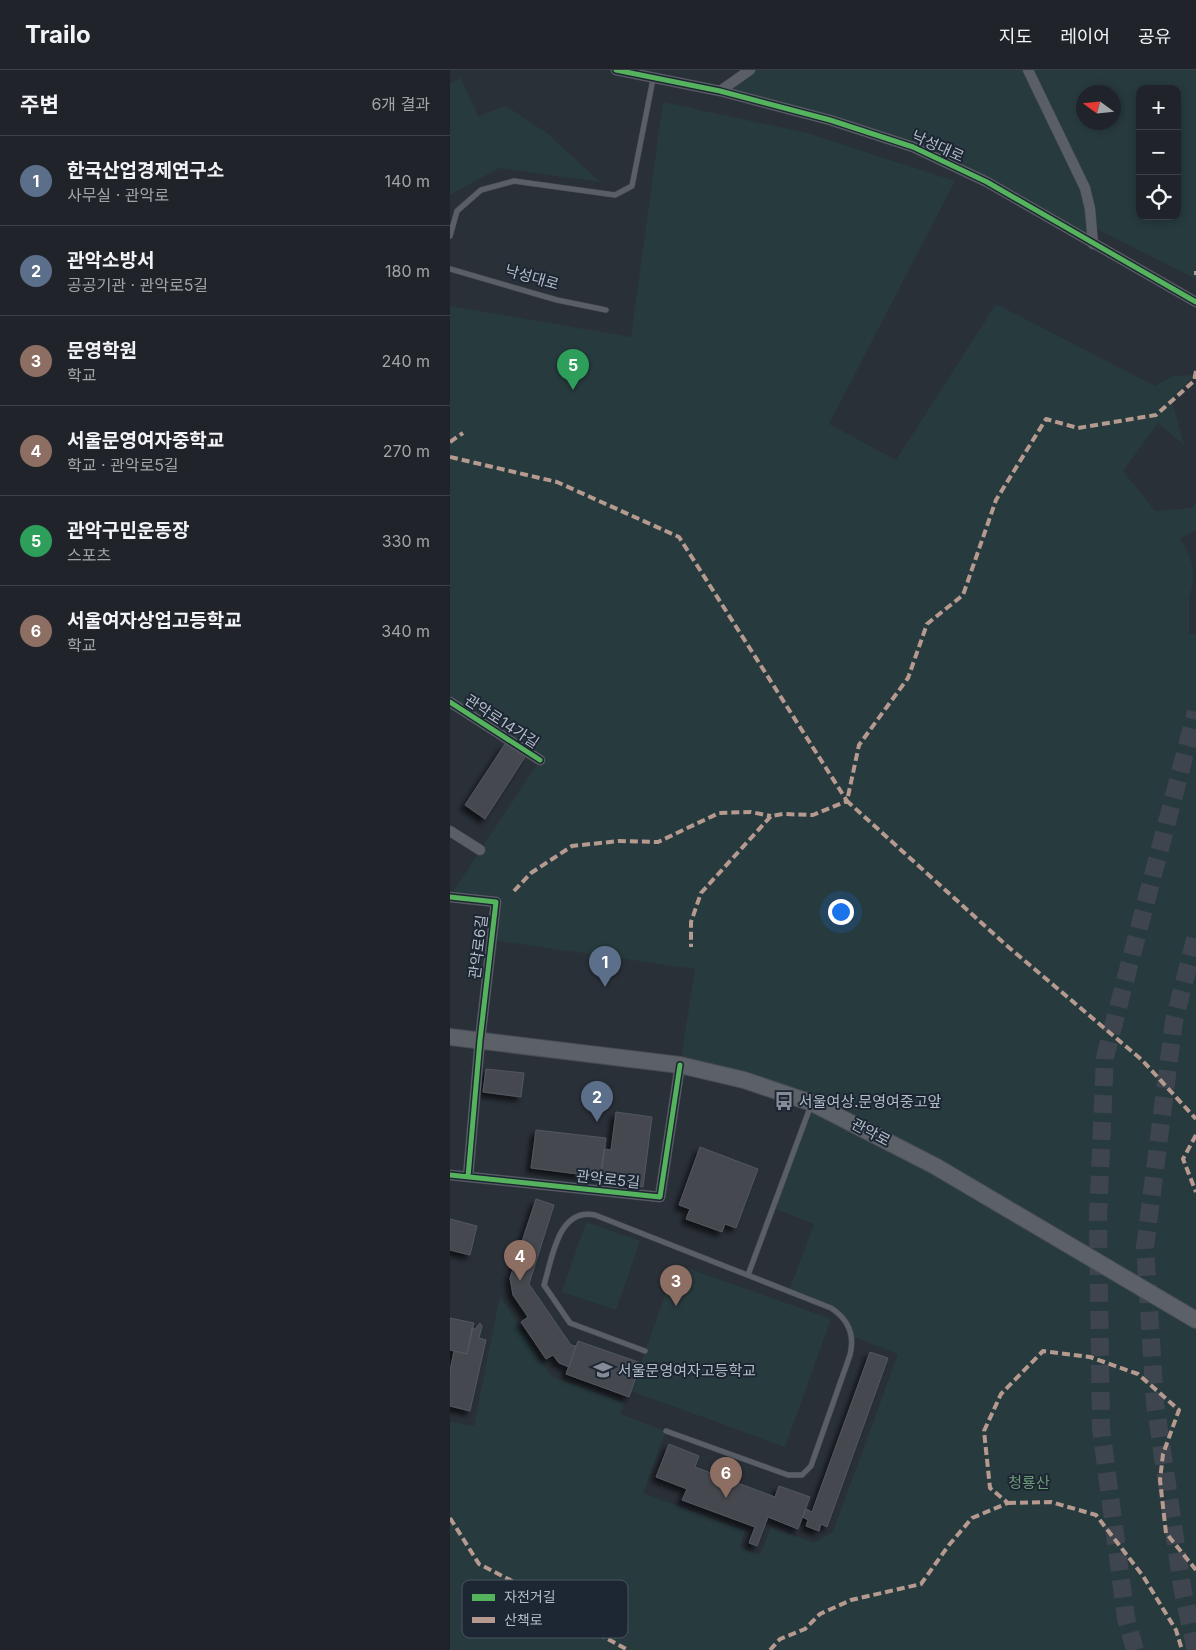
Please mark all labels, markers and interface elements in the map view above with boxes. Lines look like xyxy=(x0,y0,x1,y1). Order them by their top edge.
text: Trailo xyxy=(25,20,91,49)
text: 지도 xyxy=(999,26,1032,47)
text: 레이어 xyxy=(1060,26,1110,47)
text: 공유 xyxy=(1138,26,1171,47)
north arrow xyxy=(1076,85,1121,130)
map controls xyxy=(1136,85,1181,220)
button: + xyxy=(1136,85,1181,130)
text: 주변 xyxy=(20,92,59,117)
text: 6개 결과 xyxy=(371,94,430,114)
street label: 낙성대로 xyxy=(909,126,967,166)
button: − xyxy=(1136,130,1181,175)
text: 한국산업경제연구소 xyxy=(67,159,224,182)
text: 1 xyxy=(33,171,39,191)
text: 140 m xyxy=(385,171,430,191)
button: locate xyxy=(1136,175,1181,220)
text: 사무실 · 관악로 xyxy=(67,185,169,205)
text: 관악소방서 xyxy=(67,249,154,272)
street label: 낙성대로 xyxy=(503,260,561,294)
text: 2 xyxy=(31,261,41,281)
text: 180 m xyxy=(385,261,430,281)
text: 공공기관 · 관악로5길 xyxy=(67,275,208,295)
text: 문영학원 xyxy=(67,339,137,362)
pin: 5 xyxy=(557,349,589,390)
text: 3 xyxy=(31,351,41,371)
text: 240 m xyxy=(382,351,430,371)
text: 학교 xyxy=(67,365,96,385)
text: 서울문영여자중학교 xyxy=(67,429,224,452)
text: 4 xyxy=(31,441,41,461)
text: 270 m xyxy=(383,441,430,461)
text: 학교 · 관악로5길 xyxy=(67,455,179,475)
text: 관악구민운동장 xyxy=(67,519,189,542)
text: 5 xyxy=(31,531,41,551)
text: 330 m xyxy=(382,531,430,551)
text: 스포츠 xyxy=(67,545,111,565)
text: 서울여자상업고등학교 xyxy=(67,609,242,632)
text: 6 xyxy=(31,621,41,641)
text: 340 m xyxy=(381,621,430,641)
text: 학교 xyxy=(67,635,96,655)
street label: 관악로14가길 xyxy=(461,690,543,752)
your location xyxy=(828,899,854,925)
street label: 관악로6길 xyxy=(465,914,491,980)
pin: 1 xyxy=(589,946,621,987)
pin: 2 xyxy=(581,1081,613,1122)
bus stop icon: 서울여상.문영여중고앞 xyxy=(773,1090,795,1112)
place label: 서울여상.문영여중고앞 xyxy=(799,1092,942,1111)
street label: 관악로 xyxy=(848,1114,894,1150)
street label: 관악로5길 xyxy=(575,1166,641,1192)
pin: 4 xyxy=(504,1240,536,1281)
pin: 3 xyxy=(660,1265,692,1306)
school or university icon: 서울문영여자고등학교 xyxy=(592,1359,614,1381)
place label: 서울문영여자고등학교 xyxy=(618,1361,756,1380)
pin: 6 xyxy=(710,1457,742,1498)
park label: 청룡산 xyxy=(1008,1473,1050,1492)
legend xyxy=(462,1580,628,1638)
text: 자전거길 xyxy=(504,1588,556,1605)
text: 산책로 xyxy=(504,1611,543,1628)

